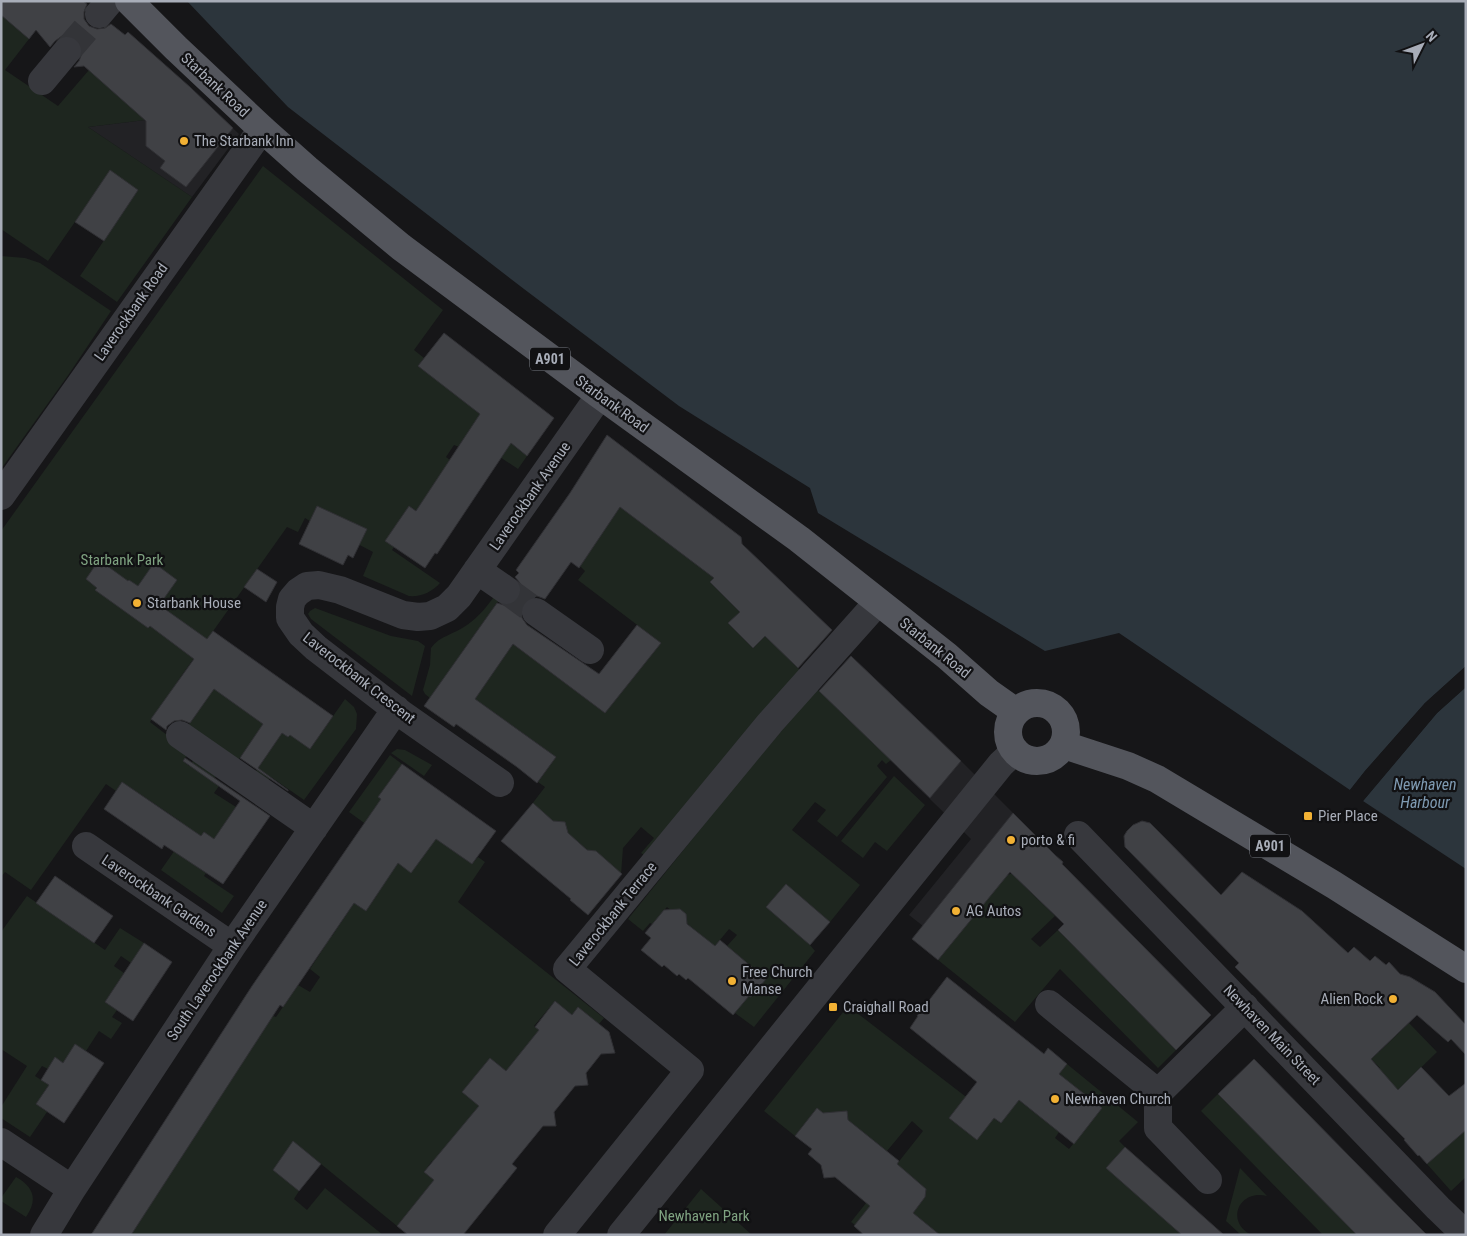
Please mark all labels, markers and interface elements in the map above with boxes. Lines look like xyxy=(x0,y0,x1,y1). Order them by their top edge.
north arrow xyxy=(1397,20,1447,70)
text: N xyxy=(1423,28,1440,45)
street label: Starbank Road xyxy=(177,49,253,121)
place label: The Starbank Inn xyxy=(194,132,294,150)
marker: The Starbank Inn xyxy=(178,135,190,147)
street label: Laverockbank Road xyxy=(91,260,171,364)
road number: A901 xyxy=(530,348,570,370)
street label: Starbank Road xyxy=(572,371,652,437)
street label: Laverockbank Avenue xyxy=(486,438,574,554)
park label: Starbank Park xyxy=(81,551,164,569)
place label: Starbank House xyxy=(147,594,241,612)
marker: Starbank House xyxy=(131,597,143,609)
street label: Starbank Road xyxy=(896,614,974,682)
street label: Laverockbank Crescent xyxy=(299,629,419,727)
water label: Newhaven Harbour xyxy=(1393,775,1457,812)
place label: Pier Place xyxy=(1318,807,1378,825)
marker: Pier Place xyxy=(1302,810,1314,822)
place label: porto & fi xyxy=(1021,831,1075,849)
marker: porto & fi xyxy=(1005,834,1017,846)
road number: A901 xyxy=(1250,834,1290,858)
street label: Laverockbank Gardens xyxy=(98,851,220,941)
street label: Laverockbank Terrace xyxy=(565,858,661,970)
street label: South Laverockbank Avenue xyxy=(163,896,271,1044)
place label: AG Autos xyxy=(966,902,1022,920)
marker: AG Autos xyxy=(950,905,962,917)
place label: Free Church Manse xyxy=(742,963,813,998)
marker: Free Church Manse xyxy=(726,975,738,987)
street label: Newhaven Main Street xyxy=(1220,981,1324,1089)
place label: Alien Rock xyxy=(1321,990,1383,1008)
marker: Alien Rock xyxy=(1387,993,1399,1005)
place label: Craighall Road xyxy=(843,998,929,1016)
marker: Craighall Road xyxy=(827,1001,839,1013)
place label: Newhaven Church xyxy=(1065,1090,1171,1108)
marker: Newhaven Church xyxy=(1049,1093,1061,1105)
park label: Newhaven Park xyxy=(658,1207,750,1225)

